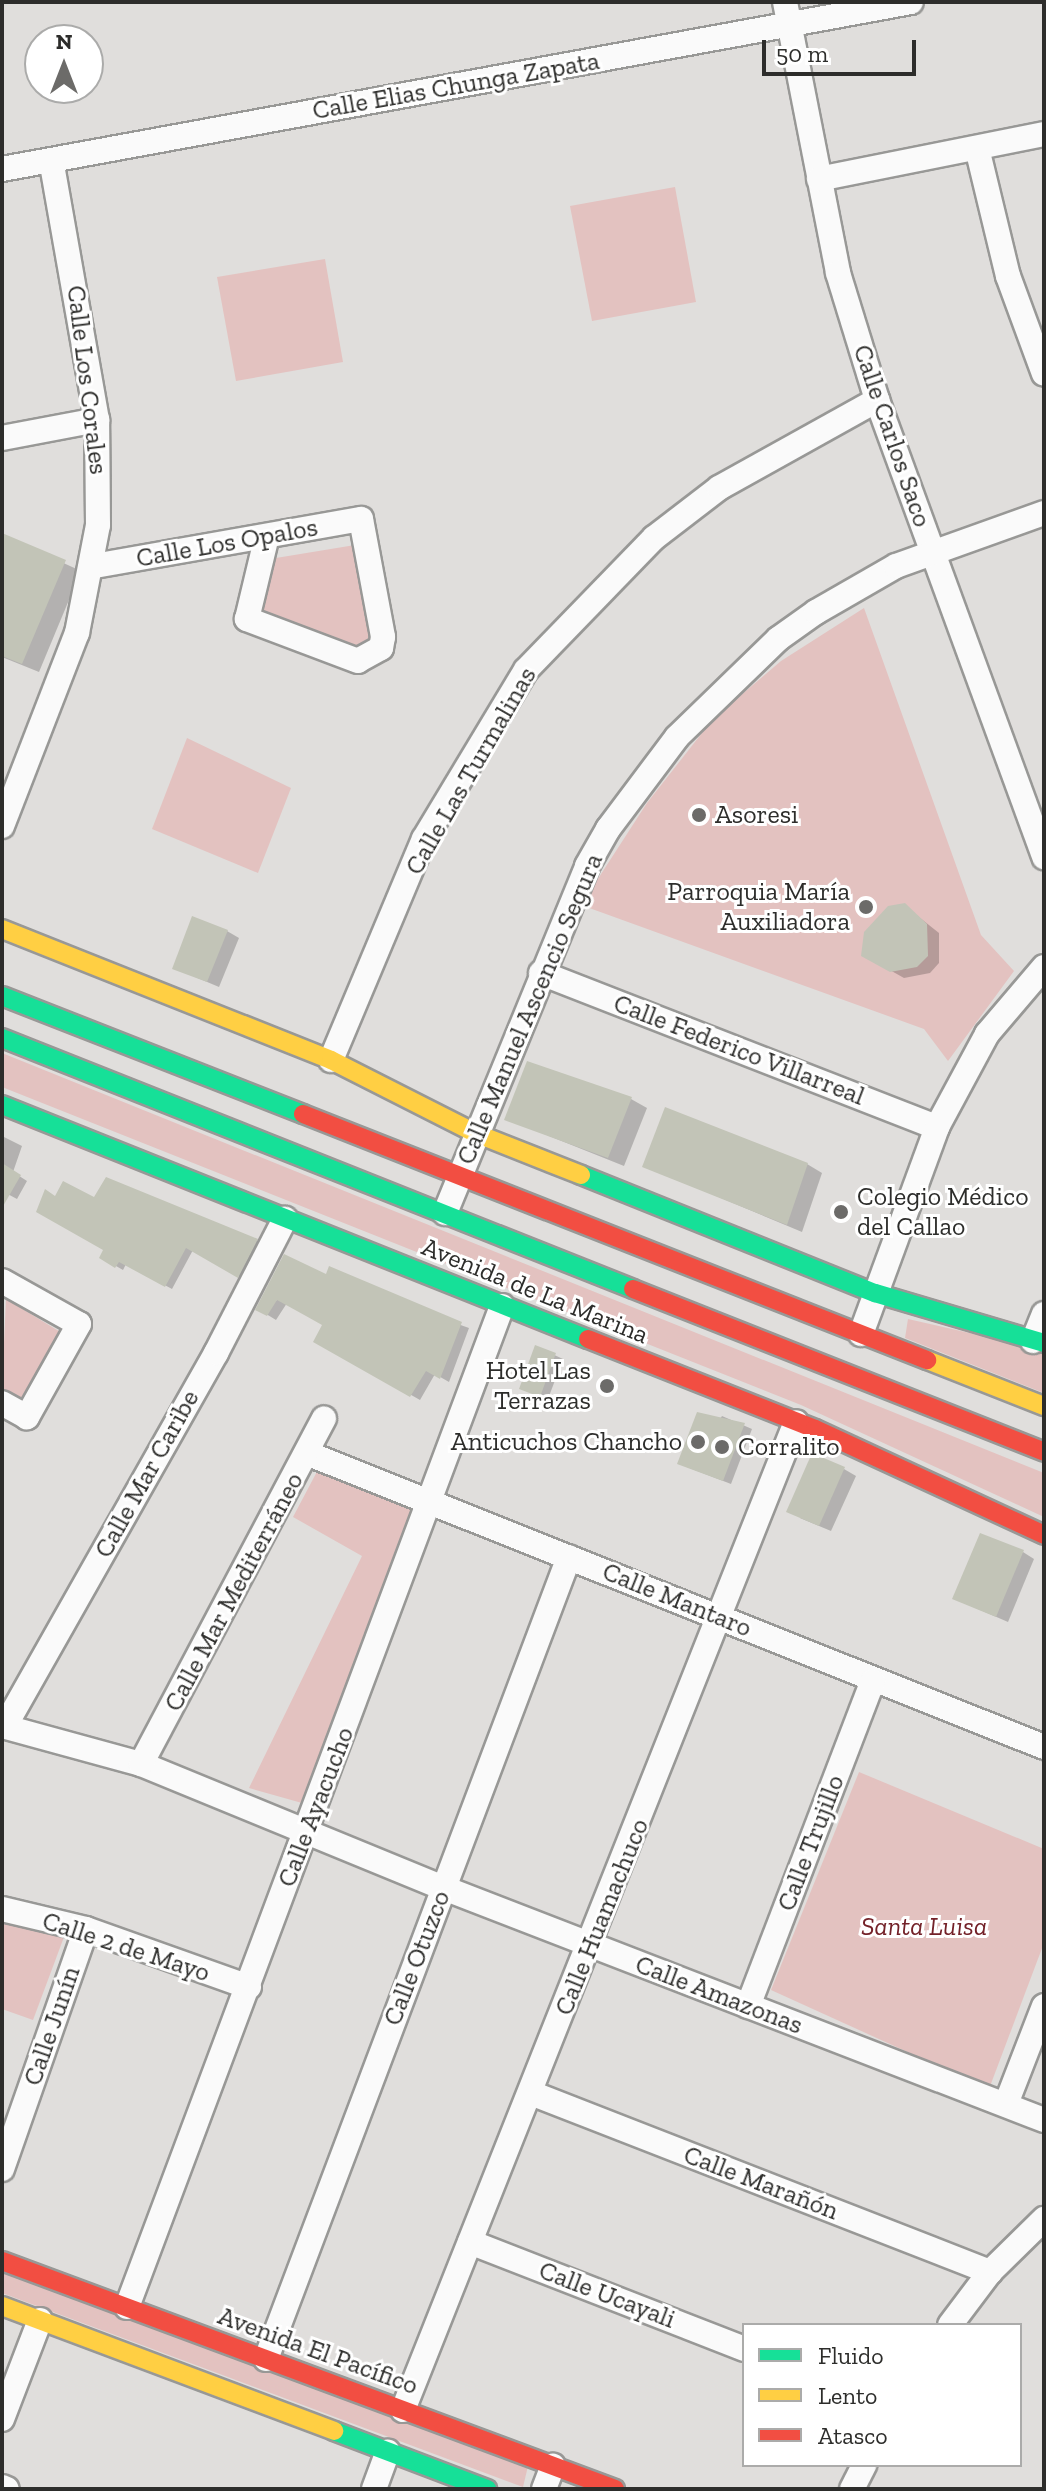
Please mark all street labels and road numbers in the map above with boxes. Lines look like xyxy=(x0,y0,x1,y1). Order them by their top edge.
street label: Calle Elias Chunga Zapata xyxy=(310,45,602,127)
street label: Calle Los Corales xyxy=(60,284,114,476)
street label: Calle Carlos Saco xyxy=(846,341,938,531)
street label: Calle Los Opalos xyxy=(134,512,320,574)
street label: Calle Las Turmalinas xyxy=(399,661,543,881)
street label: Calle Manuel Ascencio Segura xyxy=(450,849,610,1169)
street label: Calle Federico Villarreal xyxy=(609,988,869,1112)
street label: Avenida de La Marina xyxy=(417,1231,653,1351)
street label: Calle Mar Caribe xyxy=(88,1385,206,1563)
street label: Calle Mar Mediterráneo xyxy=(158,1467,310,1717)
street label: Calle Mantaro xyxy=(598,1556,756,1644)
street label: Calle Ayacucho xyxy=(271,1722,361,1892)
street label: Calle Trujillo xyxy=(771,1770,851,1916)
street label: Calle Huamachuco xyxy=(548,1814,656,2020)
street label: Calle Otuzco xyxy=(377,1886,457,2030)
street label: Calle 2 de Mayo xyxy=(38,1905,214,1989)
street label: Calle Amazonas xyxy=(631,1949,807,2041)
street label: Calle Junín xyxy=(17,1962,87,2090)
street label: Calle Marañón xyxy=(679,2139,843,2227)
street label: Calle Ucayali xyxy=(535,2255,679,2335)
street label: Avenida El Pacífico xyxy=(214,2300,422,2402)

